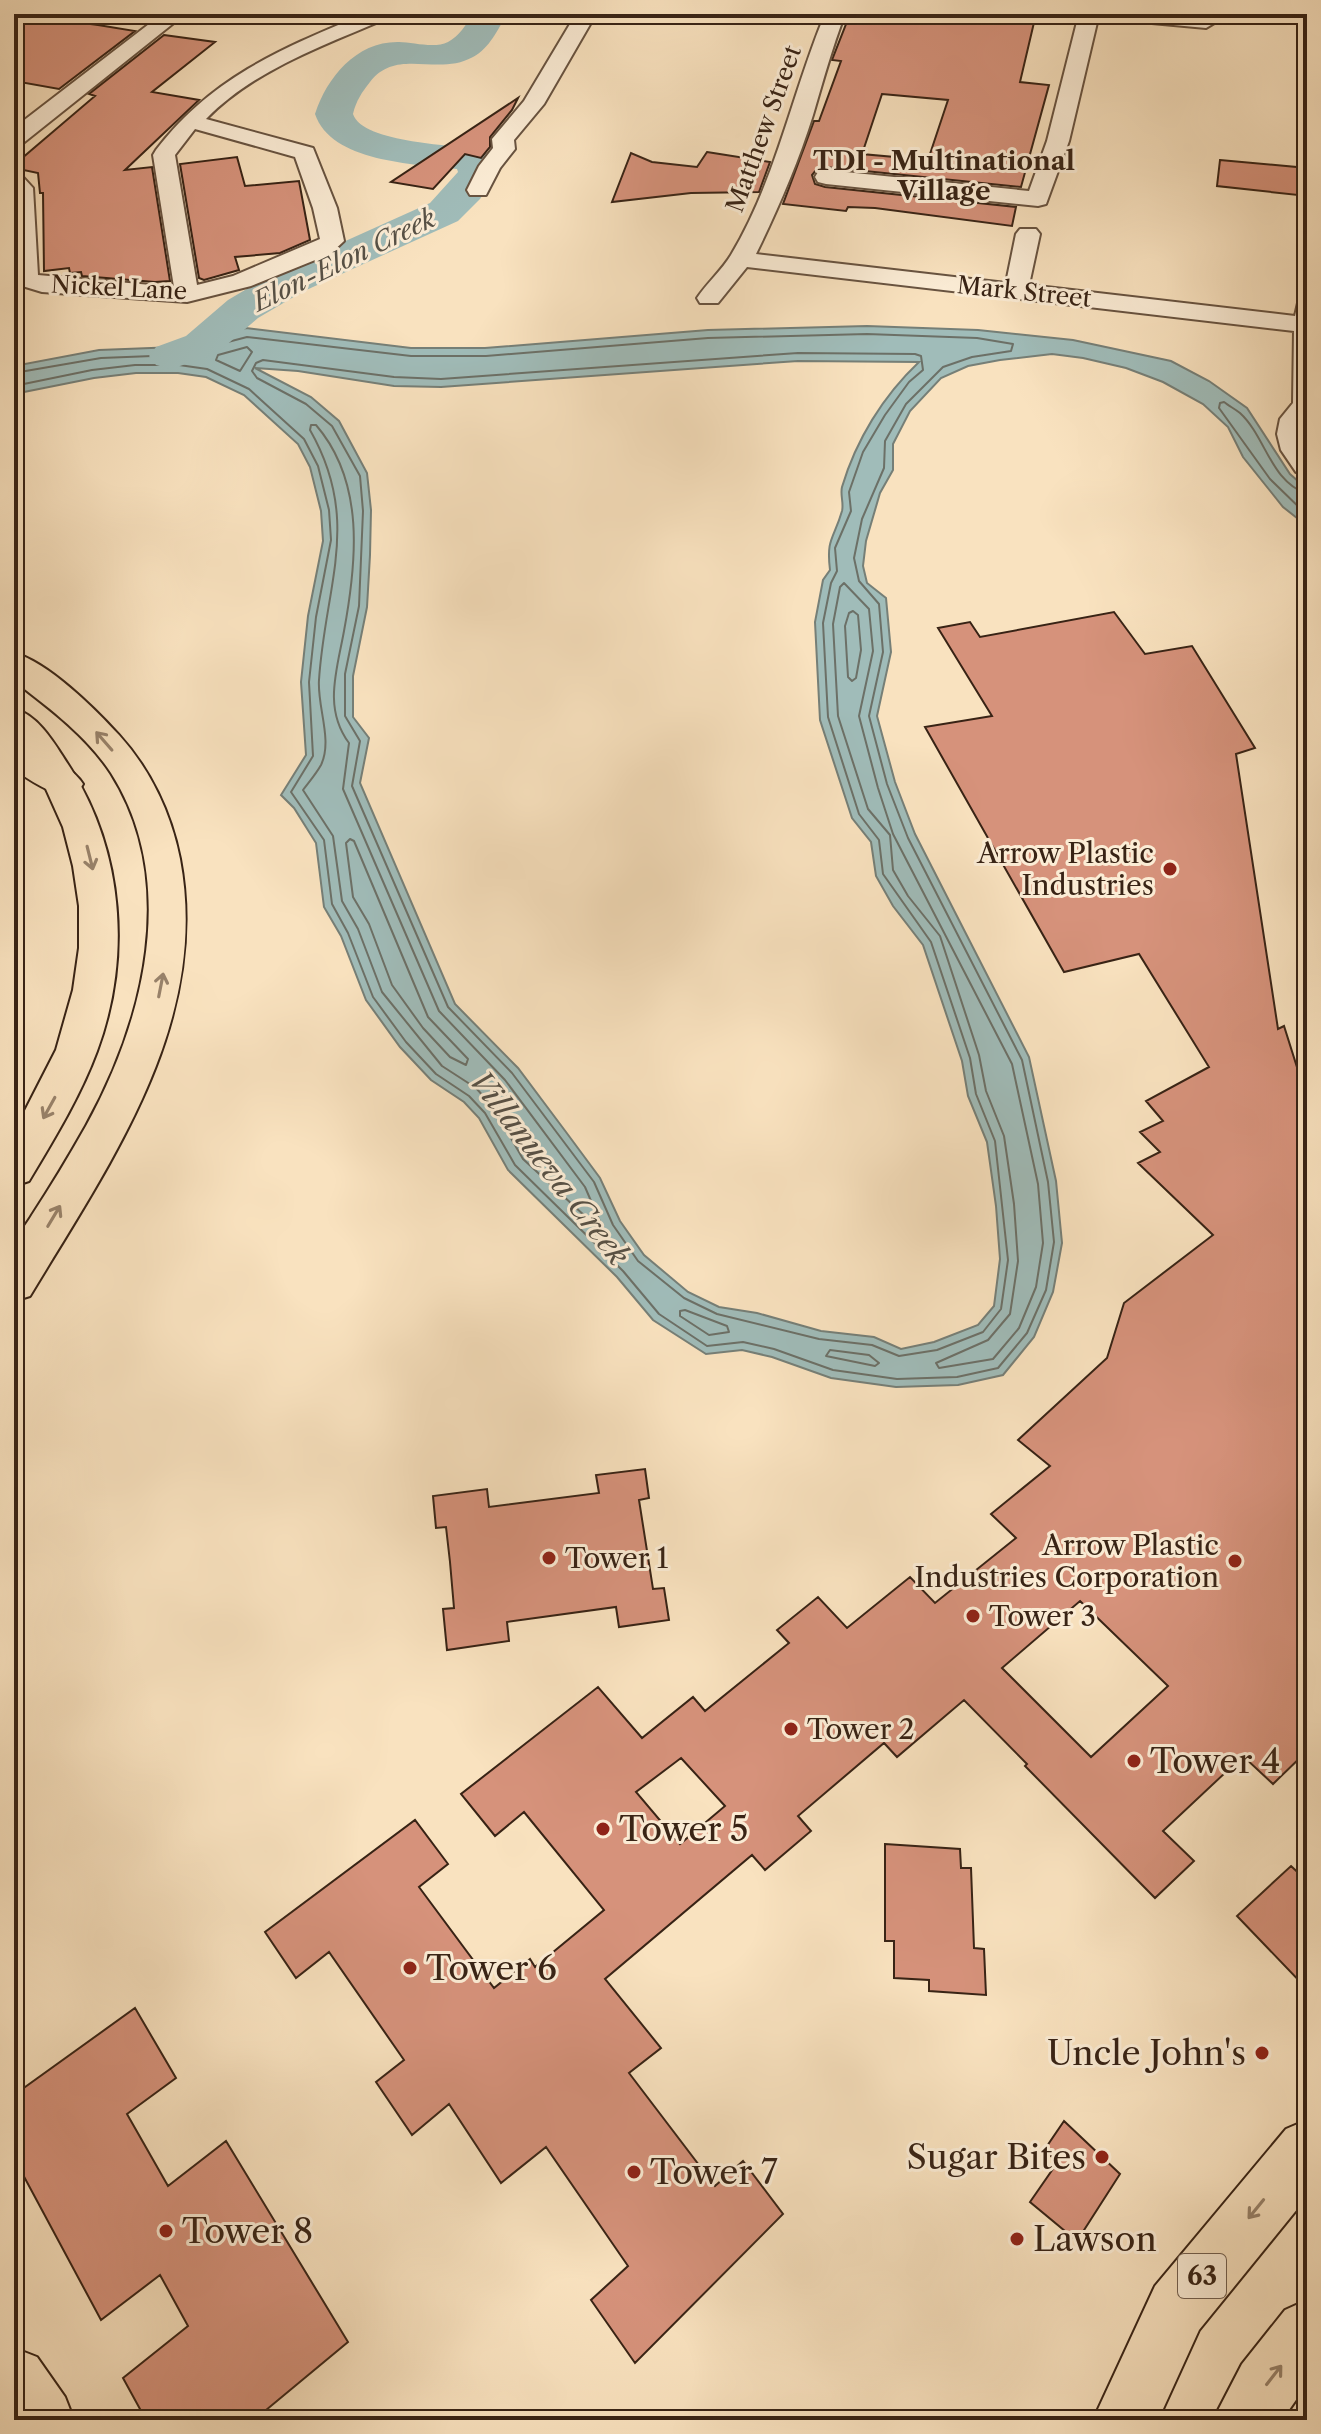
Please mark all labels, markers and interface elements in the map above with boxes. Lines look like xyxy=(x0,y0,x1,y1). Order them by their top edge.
street label: Matthew Street xyxy=(720,41,807,216)
district label: TDI - Multinational Village xyxy=(813,145,1075,207)
water label: Elon-Elon Creek xyxy=(245,202,441,319)
street label: Nickel Lane xyxy=(50,269,188,306)
street label: Mark Street xyxy=(956,270,1093,313)
one-way arrow xyxy=(96,732,114,752)
place label: Arrow Plastic Industries xyxy=(976,836,1154,902)
one-way arrow xyxy=(84,844,99,870)
marker: Arrow Plastic Industries xyxy=(1161,860,1179,878)
one-way arrow xyxy=(155,973,170,998)
water label: Villanueva Creek xyxy=(462,1063,637,1273)
one-way arrow xyxy=(41,1096,57,1119)
one-way arrow xyxy=(47,1205,63,1228)
place label: Arrow Plastic Industries Corporation xyxy=(915,1528,1219,1594)
place label: Tower 1 xyxy=(565,1541,668,1575)
marker: Tower 1 xyxy=(540,1549,558,1567)
marker: Arrow Plastic Industries Corporation xyxy=(1226,1552,1244,1570)
place label: Tower 3 xyxy=(989,1599,1096,1633)
marker: Tower 3 xyxy=(964,1607,982,1625)
place label: Tower 2 xyxy=(807,1712,915,1746)
marker: Tower 2 xyxy=(782,1720,800,1738)
place label: Tower 4 xyxy=(1150,1740,1281,1782)
marker: Tower 4 xyxy=(1125,1752,1143,1770)
place label: Tower 5 xyxy=(619,1808,749,1850)
marker: Tower 5 xyxy=(594,1820,612,1838)
place label: Tower 6 xyxy=(426,1947,557,1989)
marker: Tower 6 xyxy=(401,1959,419,1977)
place label: Uncle John's xyxy=(1047,2032,1246,2074)
marker: Uncle John's xyxy=(1253,2044,1271,2062)
place label: Sugar Bites xyxy=(906,2136,1086,2178)
marker: Sugar Bites xyxy=(1093,2148,1111,2166)
place label: Tower 7 xyxy=(650,2151,778,2193)
marker: Tower 7 xyxy=(625,2163,643,2181)
one-way arrow xyxy=(1247,2198,1265,2219)
place label: Tower 8 xyxy=(182,2210,313,2252)
place label: Lawson xyxy=(1033,2218,1157,2260)
marker: Tower 8 xyxy=(157,2222,175,2240)
marker: Lawson xyxy=(1008,2230,1026,2248)
road number: 63 xyxy=(1178,2254,1226,2298)
one-way arrow xyxy=(1265,2365,1283,2386)

